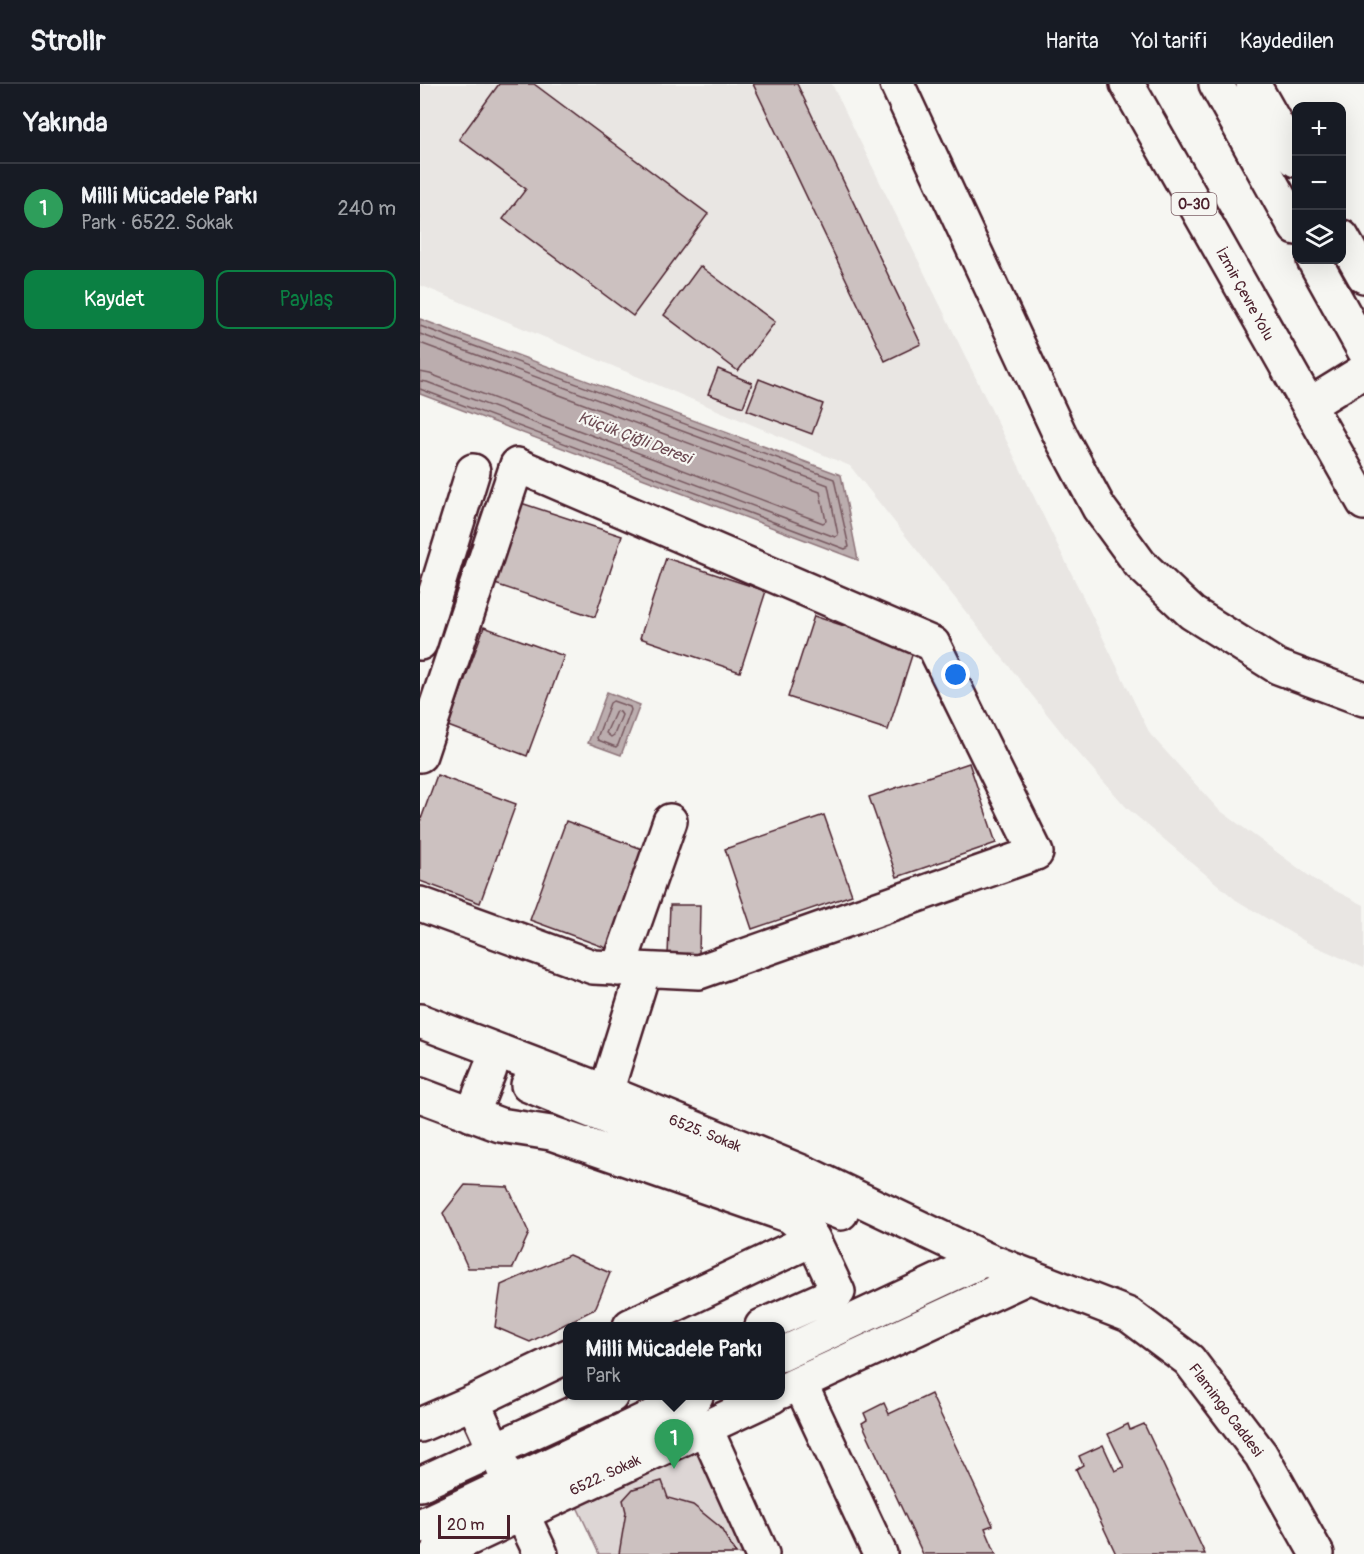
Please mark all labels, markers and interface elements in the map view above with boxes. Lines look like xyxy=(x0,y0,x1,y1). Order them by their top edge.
text: Strollr xyxy=(30,24,105,59)
text: Harita xyxy=(1045,28,1099,55)
text: Yol tarifi xyxy=(1132,28,1207,55)
text: Kaydedilen xyxy=(1240,28,1334,55)
map controls xyxy=(1292,102,1346,264)
button: + xyxy=(1292,102,1346,156)
text: Yakında xyxy=(24,107,108,139)
button: − xyxy=(1292,156,1346,210)
text: Milli Mücadele Parkı xyxy=(81,182,258,210)
road number: O-30 xyxy=(1172,193,1216,215)
text: 1 xyxy=(40,196,47,221)
text: 240 m xyxy=(337,196,396,221)
text: Park · 6522. Sokak xyxy=(81,210,233,235)
button: layers xyxy=(1292,210,1346,264)
street label: İzmir Çevre Yolu xyxy=(1211,245,1278,344)
button: Kaydet xyxy=(24,270,204,329)
button: Paylaş xyxy=(216,270,396,329)
water label: Küçük Çiğli Deresi xyxy=(575,407,696,470)
your location xyxy=(941,660,970,689)
street label: 6525. Sokak xyxy=(666,1110,744,1157)
popup xyxy=(563,1322,785,1400)
text: Milli Mücadele Parkı xyxy=(586,1335,762,1363)
street label: Flamingo Caddesi xyxy=(1184,1360,1267,1461)
text: Park xyxy=(586,1363,621,1388)
pin: 1 xyxy=(654,1420,694,1469)
street label: 6522. Sokak xyxy=(567,1450,645,1500)
scale bar xyxy=(438,1512,510,1540)
text: 20 m xyxy=(447,1515,485,1535)

